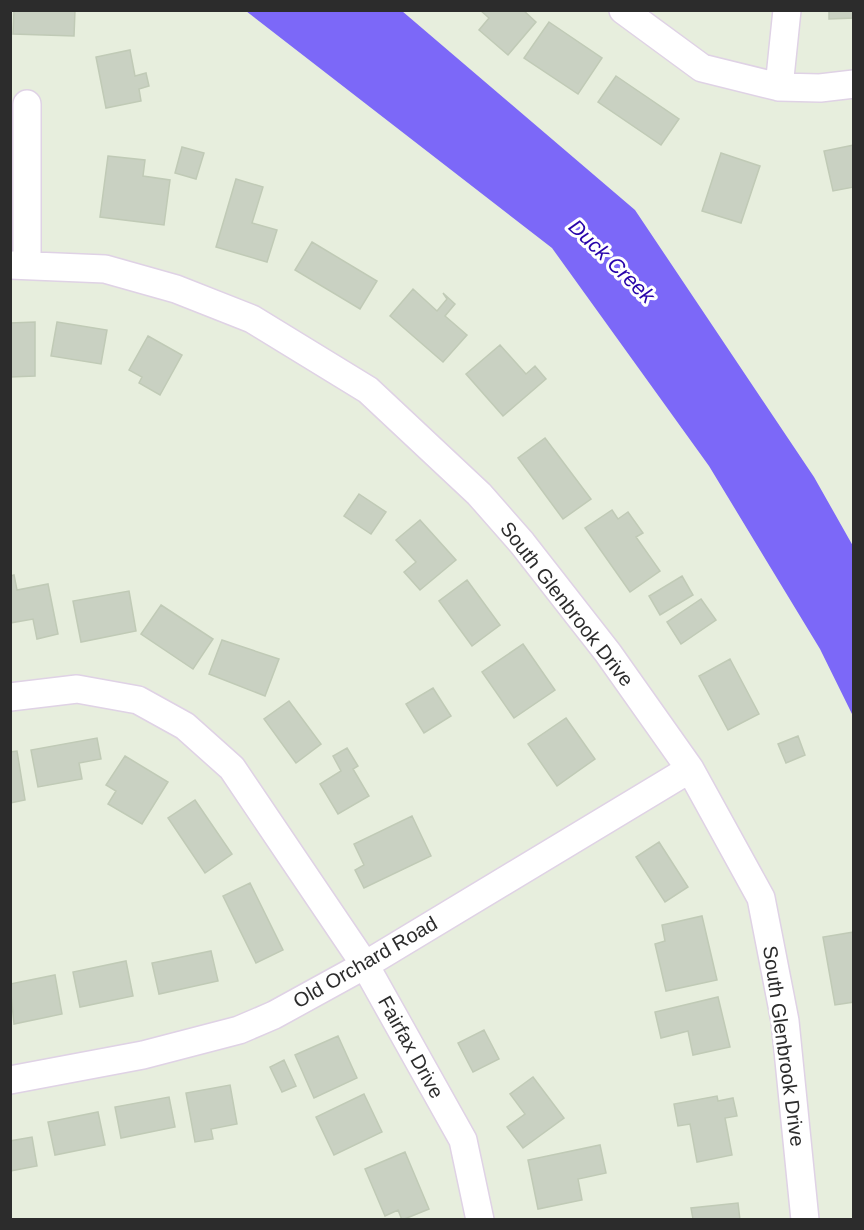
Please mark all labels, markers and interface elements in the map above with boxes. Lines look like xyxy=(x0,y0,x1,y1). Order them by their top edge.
water label: Duck Creek xyxy=(565,215,661,308)
street label: South Glenbrook Drive xyxy=(496,518,638,690)
street label: Old Orchard Road xyxy=(289,912,441,1012)
street label: South Glenbrook Drive xyxy=(759,944,809,1148)
street label: Fairfax Drive xyxy=(374,992,448,1102)

